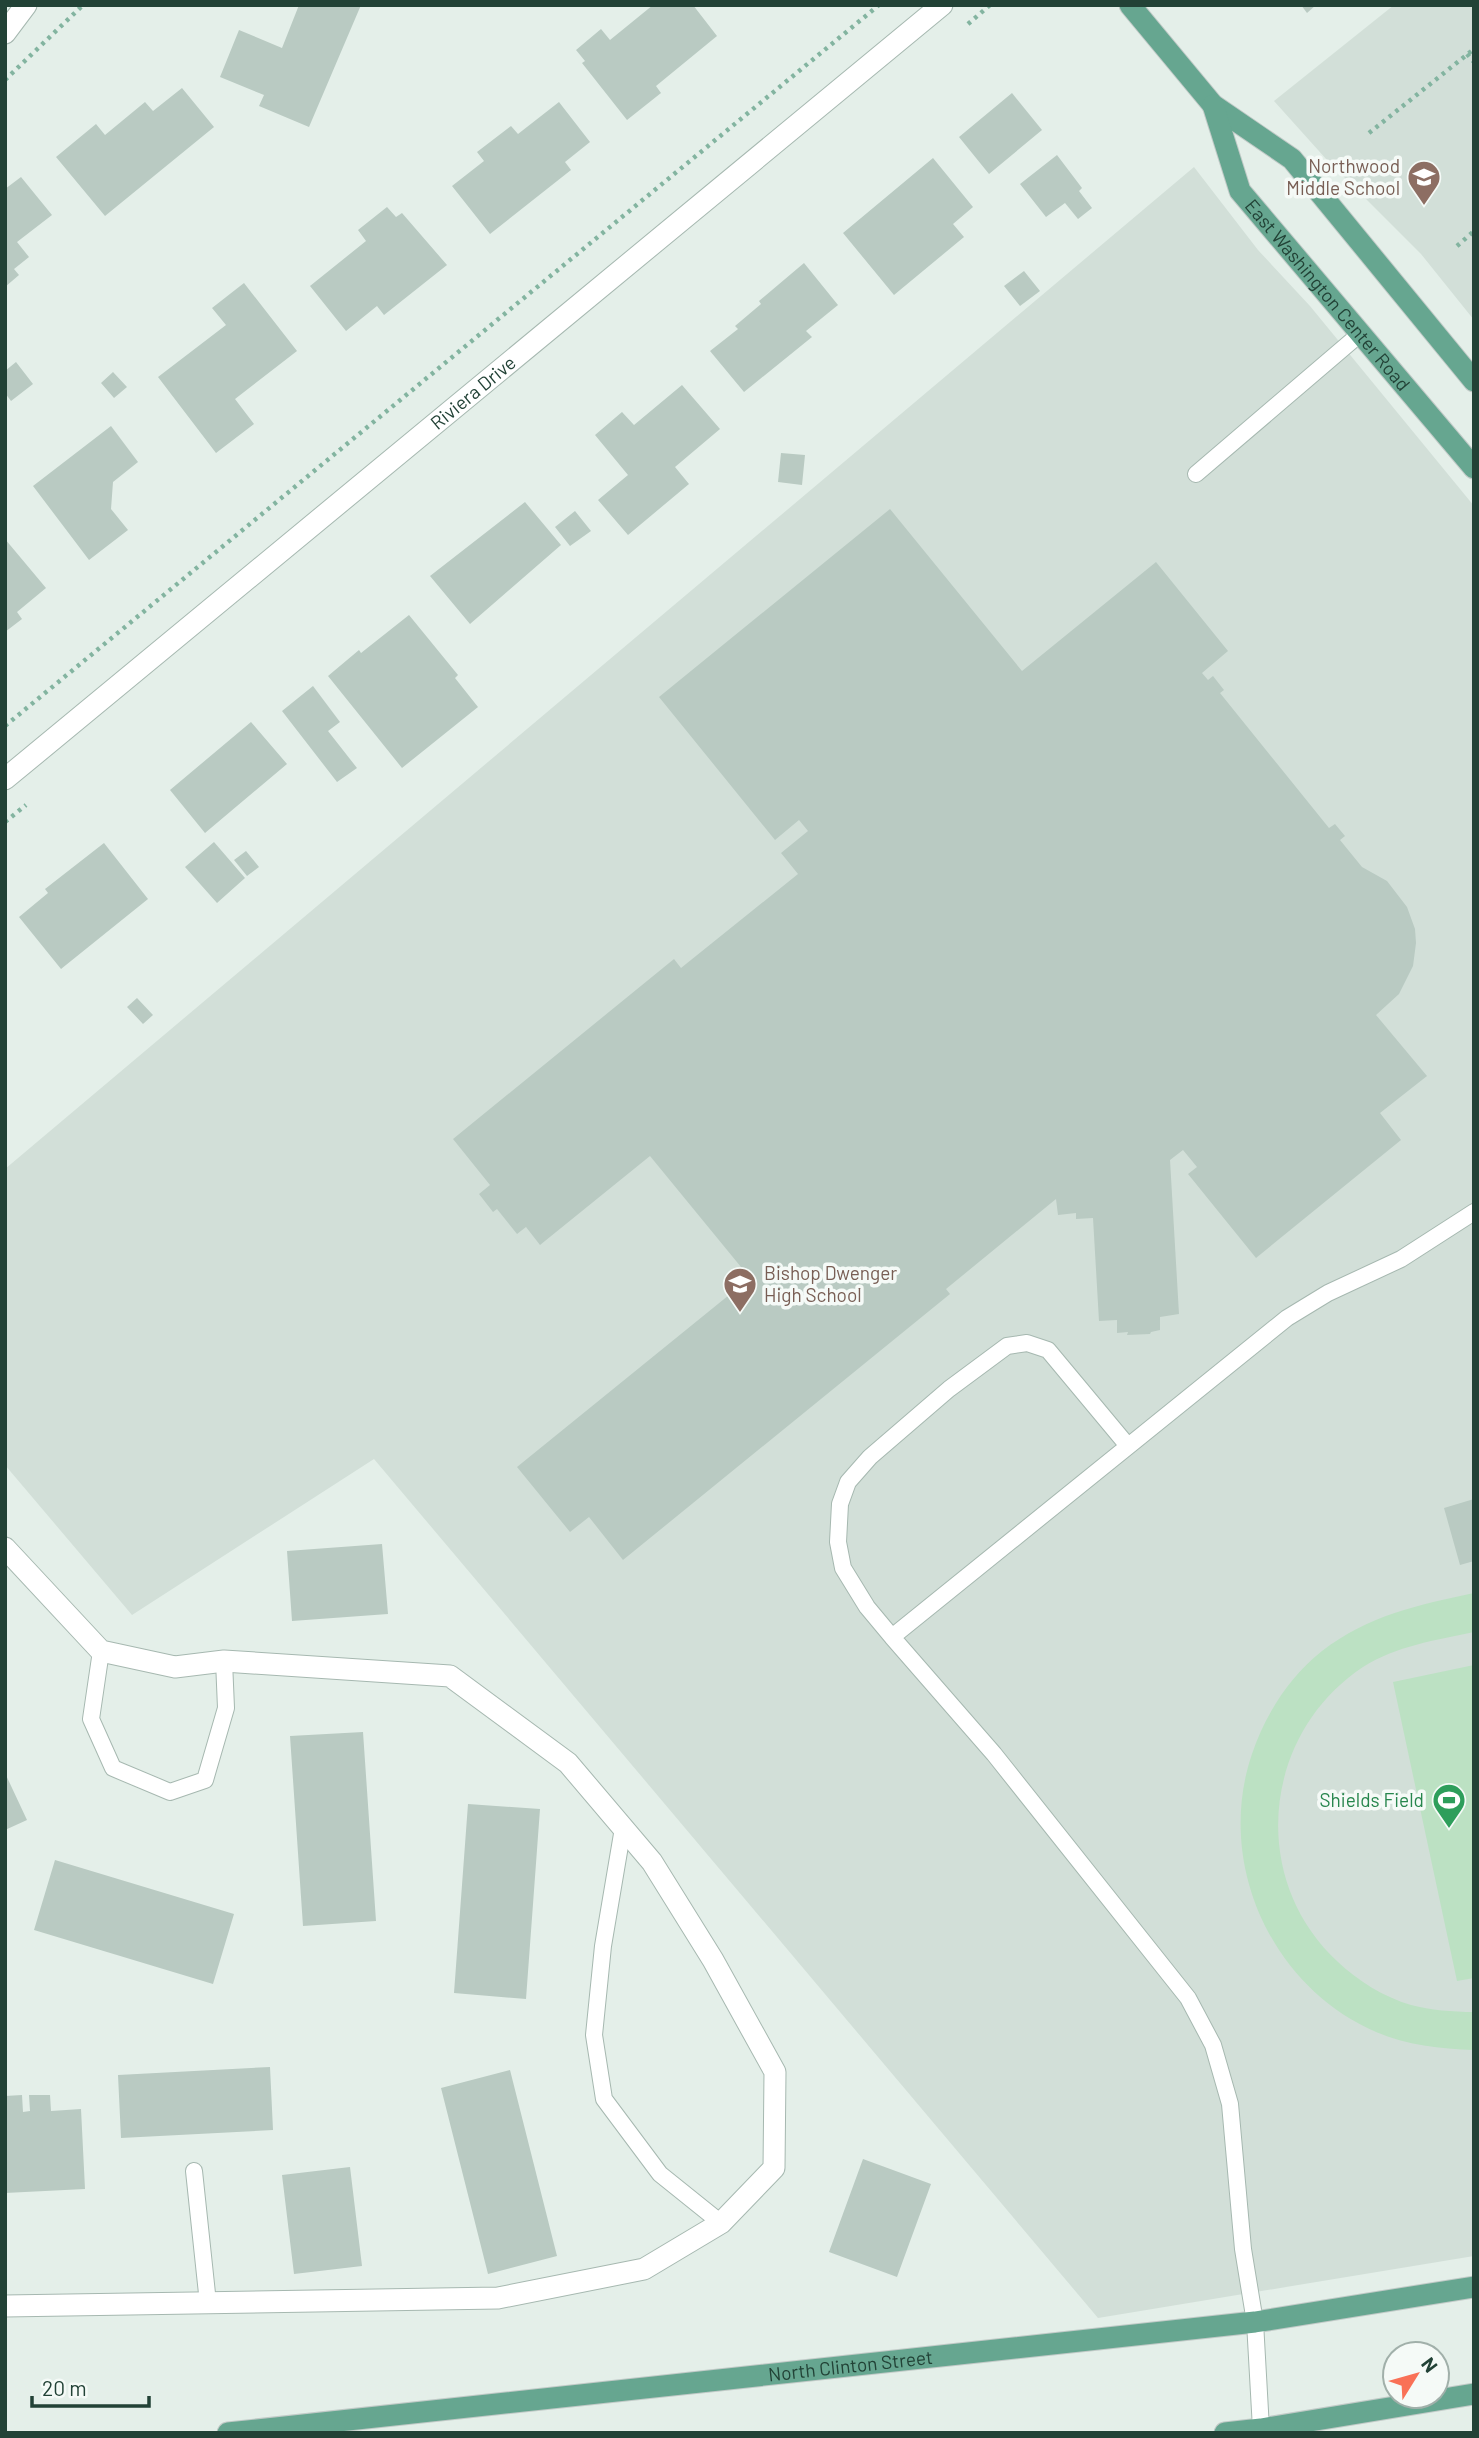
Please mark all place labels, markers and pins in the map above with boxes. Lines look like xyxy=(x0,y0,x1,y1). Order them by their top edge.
place label: Northwood Middle School xyxy=(1286,154,1400,199)
school or university icon: Northwood Middle School xyxy=(1405,158,1443,207)
place label: Bishop Dwenger High School xyxy=(764,1261,897,1306)
school or university icon: Bishop Dwenger High School xyxy=(721,1265,759,1314)
sports icon: Shields Field xyxy=(1430,1781,1468,1830)
place label: Shields Field xyxy=(1319,1788,1424,1811)

